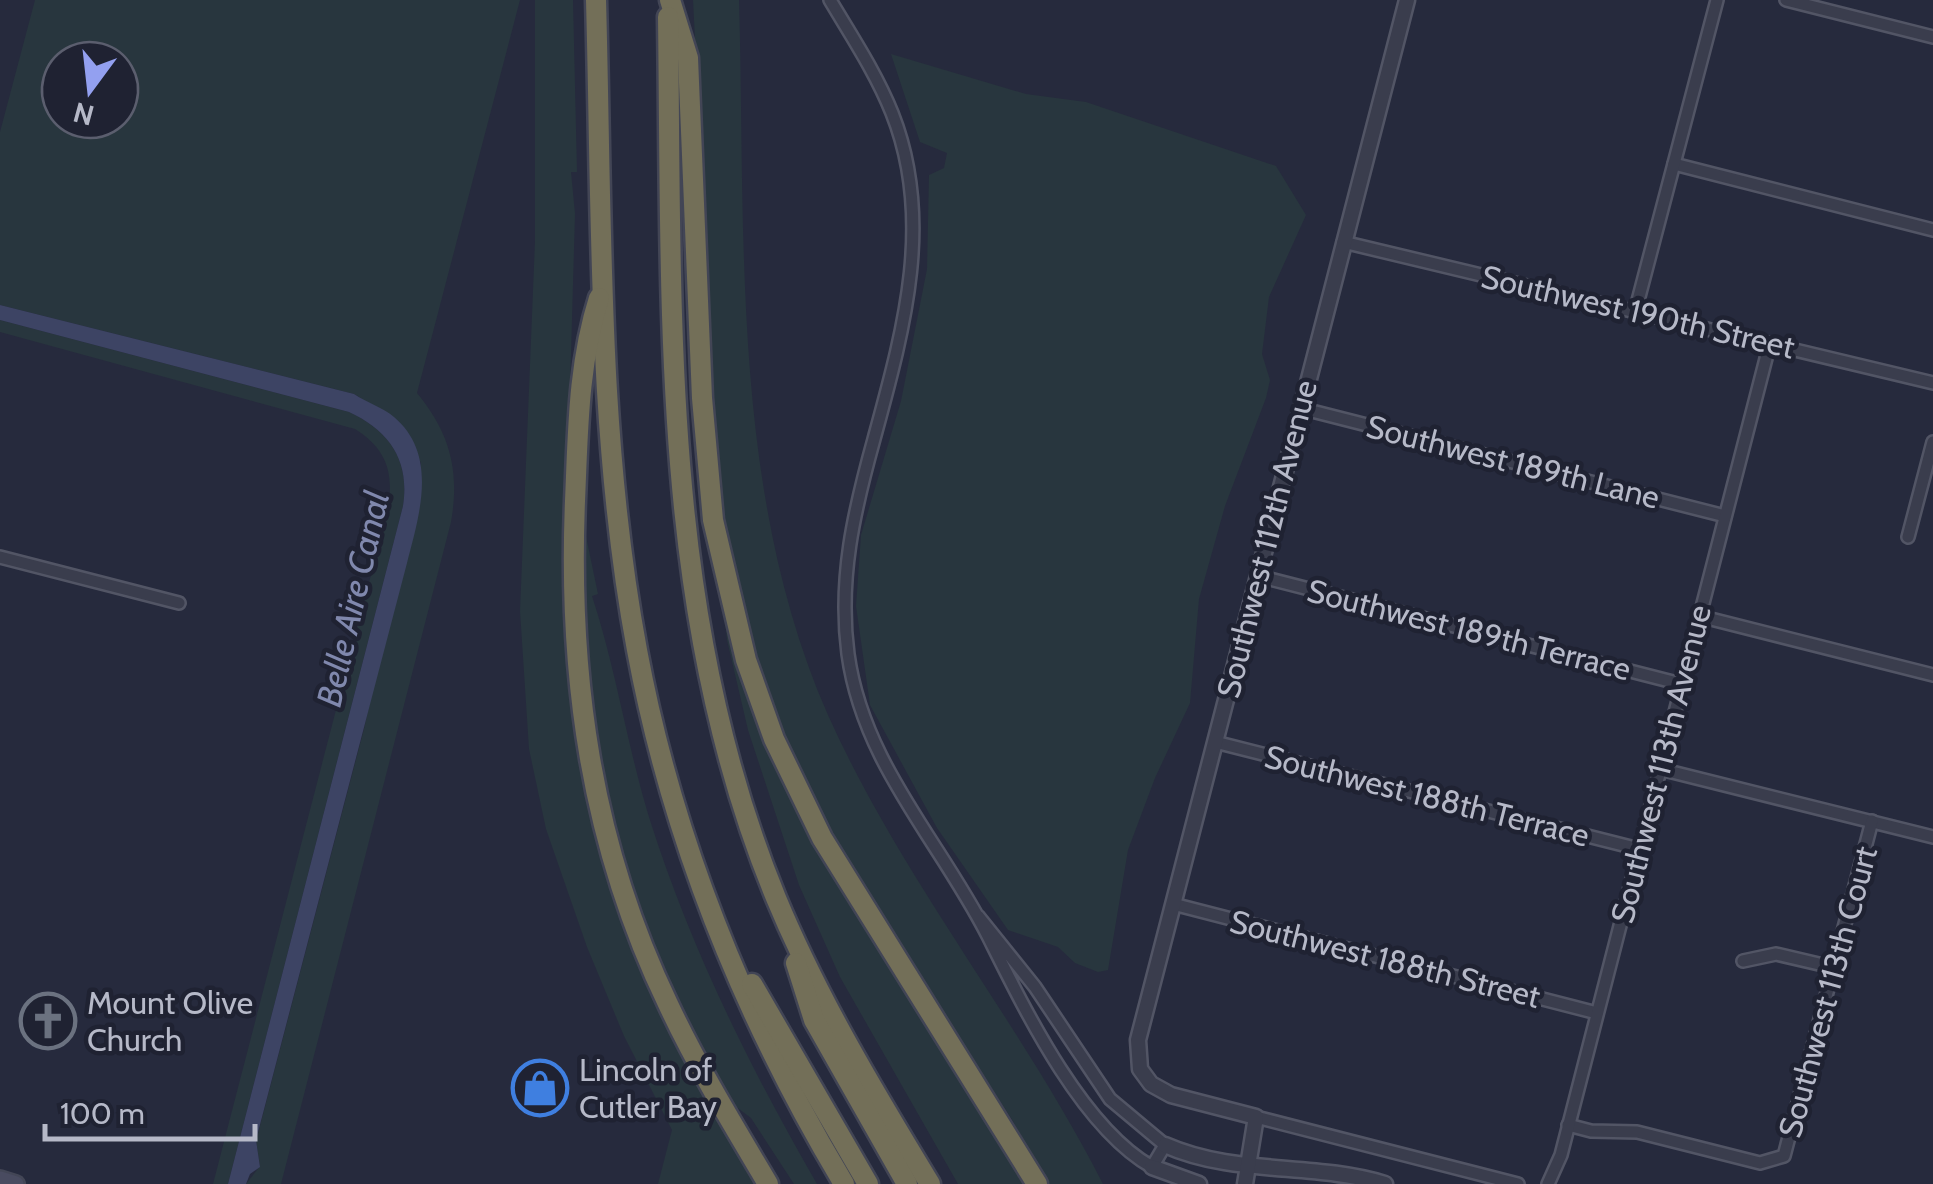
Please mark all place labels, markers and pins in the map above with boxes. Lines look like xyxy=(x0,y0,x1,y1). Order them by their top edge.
place label: Mount Olive Church xyxy=(87,983,253,1059)
church icon: Mount Olive Church xyxy=(18,991,78,1051)
place label: Lincoln of Cutler Bay xyxy=(579,1050,717,1126)
shop icon: Lincoln of Cutler Bay xyxy=(510,1058,570,1118)

